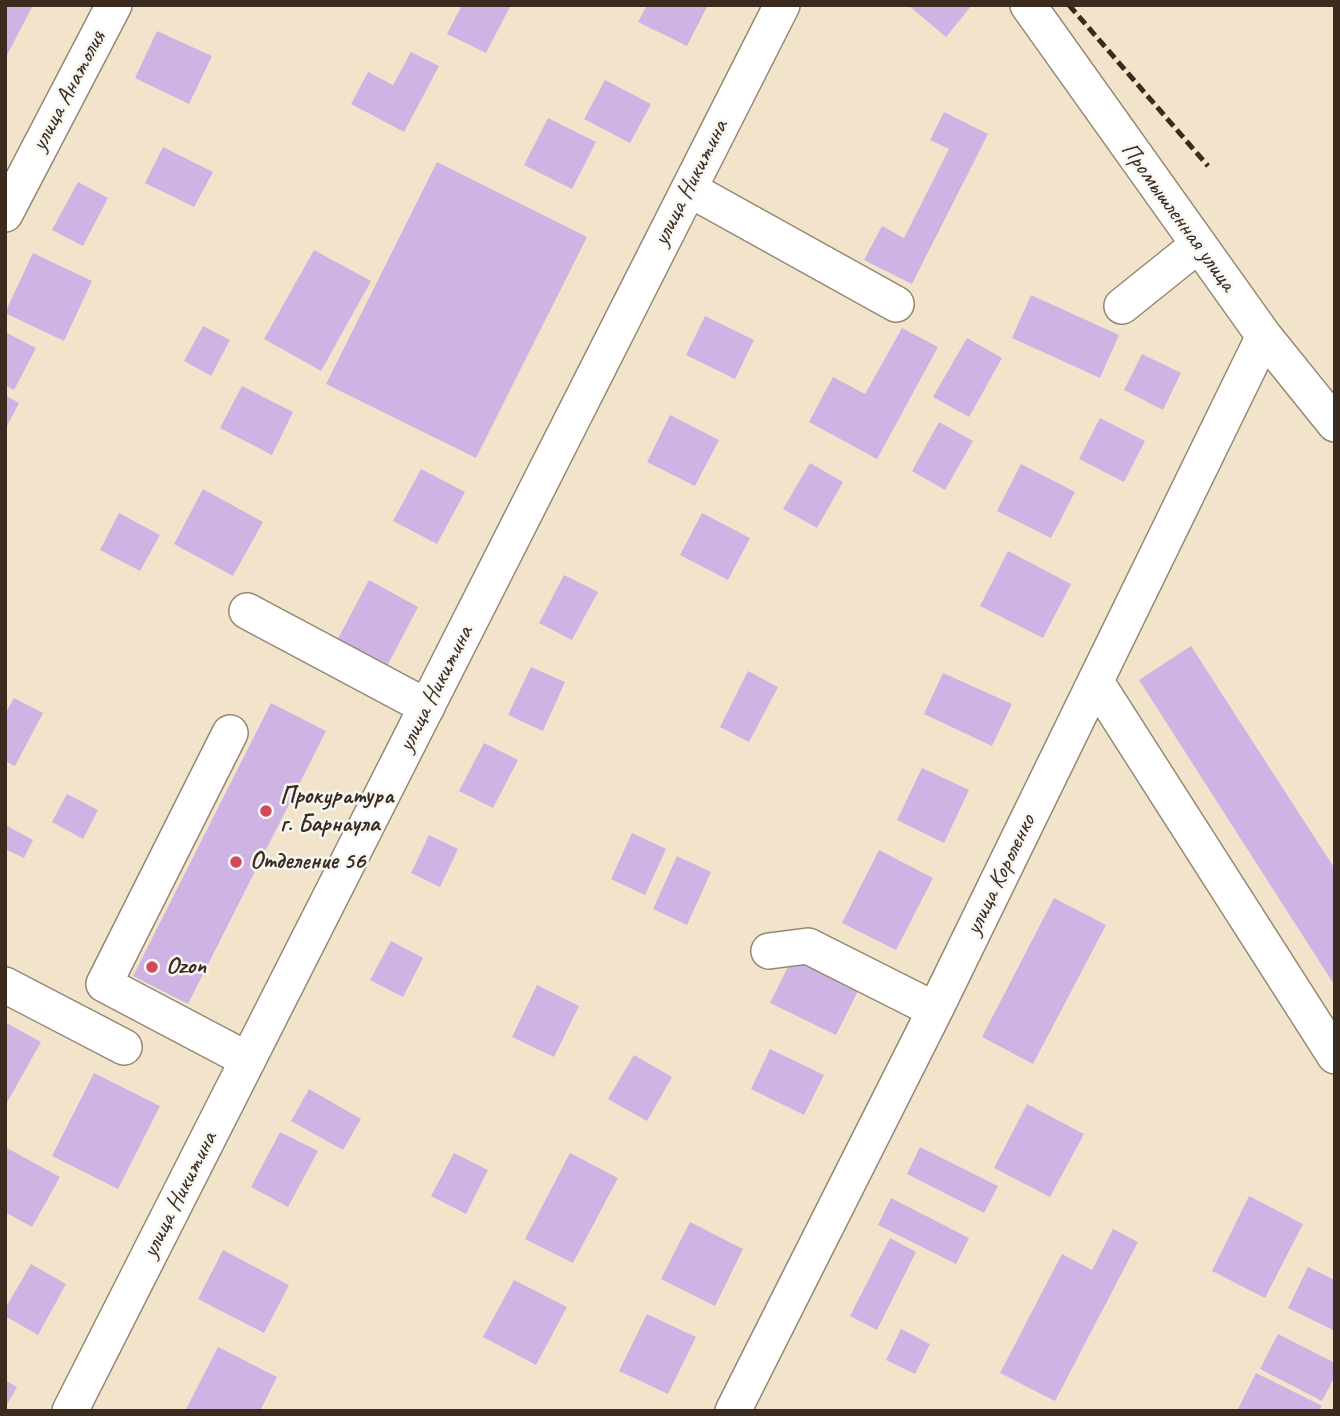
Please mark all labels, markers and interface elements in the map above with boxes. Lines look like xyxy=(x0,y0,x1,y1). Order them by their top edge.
street label: улица Анатолия xyxy=(25,26,113,156)
street label: улица Никитина xyxy=(647,115,735,251)
street label: Промышленная улица xyxy=(1114,137,1242,297)
street label: улица Никитина xyxy=(392,621,480,757)
place label: Прокуратура г. Барнаула xyxy=(280,783,393,839)
marker: Прокуратура г. Барнаула xyxy=(258,803,274,819)
street label: улица Короленко xyxy=(959,810,1043,940)
place label: Отделение 56 xyxy=(250,848,365,876)
marker: Отделение 56 xyxy=(228,854,244,870)
place label: Ozon xyxy=(166,953,206,981)
marker: Ozon xyxy=(144,959,160,975)
street label: улица Никитина xyxy=(136,1127,224,1263)

